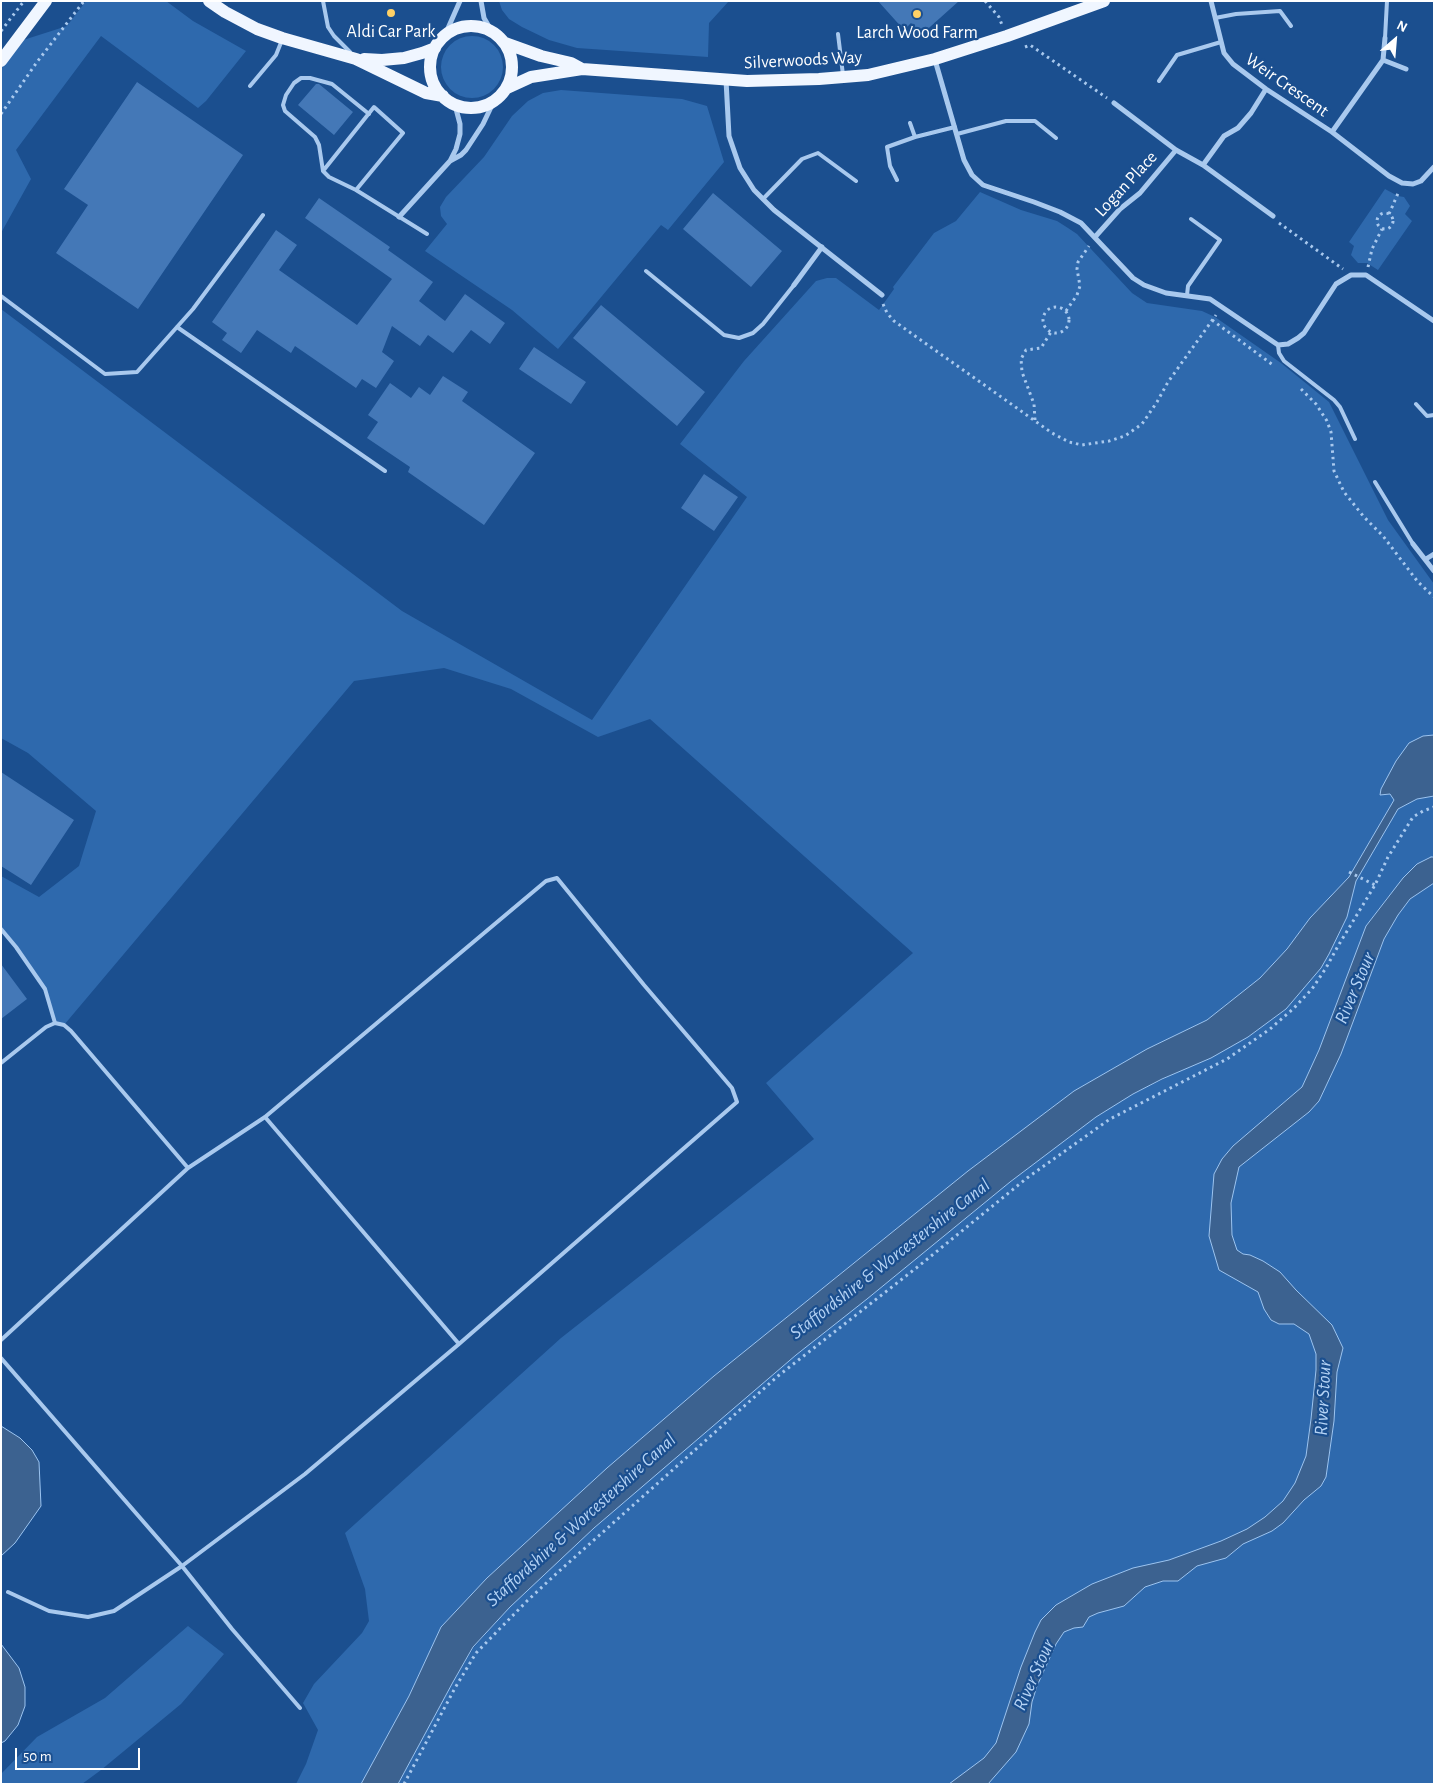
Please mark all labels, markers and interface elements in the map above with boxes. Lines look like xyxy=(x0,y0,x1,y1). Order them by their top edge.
marker: Aldi Car Park xyxy=(385,7,397,19)
marker: Larch Wood Farm xyxy=(911,8,923,20)
north arrow xyxy=(1370,15,1420,65)
text: N xyxy=(1394,18,1409,35)
place label: Aldi Car Park xyxy=(347,21,435,43)
place label: Larch Wood Farm xyxy=(856,22,978,44)
street label: Silverwoods Way xyxy=(743,46,863,74)
street label: Weir Crescent xyxy=(1241,48,1333,122)
street label: Logan Place xyxy=(1090,147,1162,221)
water label: River Stour xyxy=(1330,949,1380,1027)
water label: Staffordshire & Worcestershire Canal xyxy=(785,1174,995,1344)
water label: River Stour xyxy=(1310,1360,1336,1436)
water label: Staffordshire & Worcestershire Canal xyxy=(481,1429,681,1611)
water label: River Stour xyxy=(1008,1636,1060,1714)
scale bar xyxy=(18,1738,142,1770)
text: 50 m xyxy=(23,1749,52,1764)

